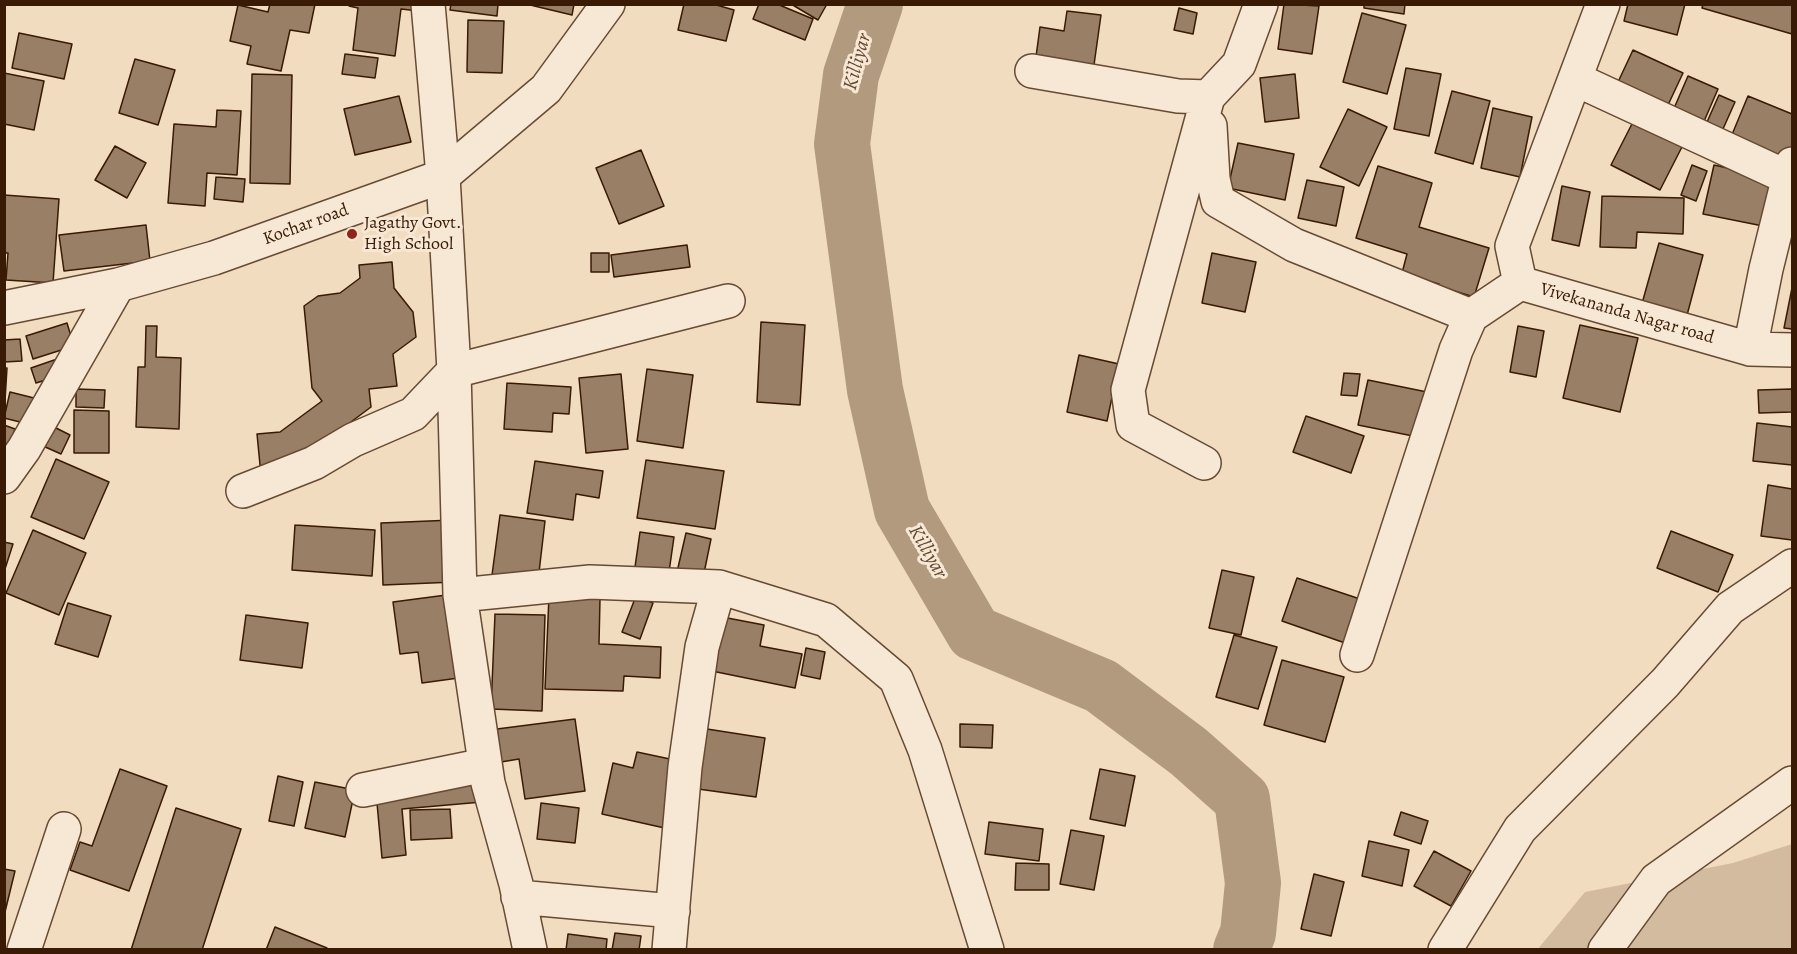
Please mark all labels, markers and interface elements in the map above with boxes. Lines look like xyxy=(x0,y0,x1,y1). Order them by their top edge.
water label: Killiyar xyxy=(839,31,877,93)
street label: Kochar road xyxy=(260,200,352,250)
place label: Jagathy Govt. High School xyxy=(364,213,461,256)
marker: Jagathy Govt. High School xyxy=(345,227,359,241)
street label: Vivekananda Nagar road xyxy=(1537,279,1717,349)
water label: Killiyar xyxy=(902,521,952,583)

